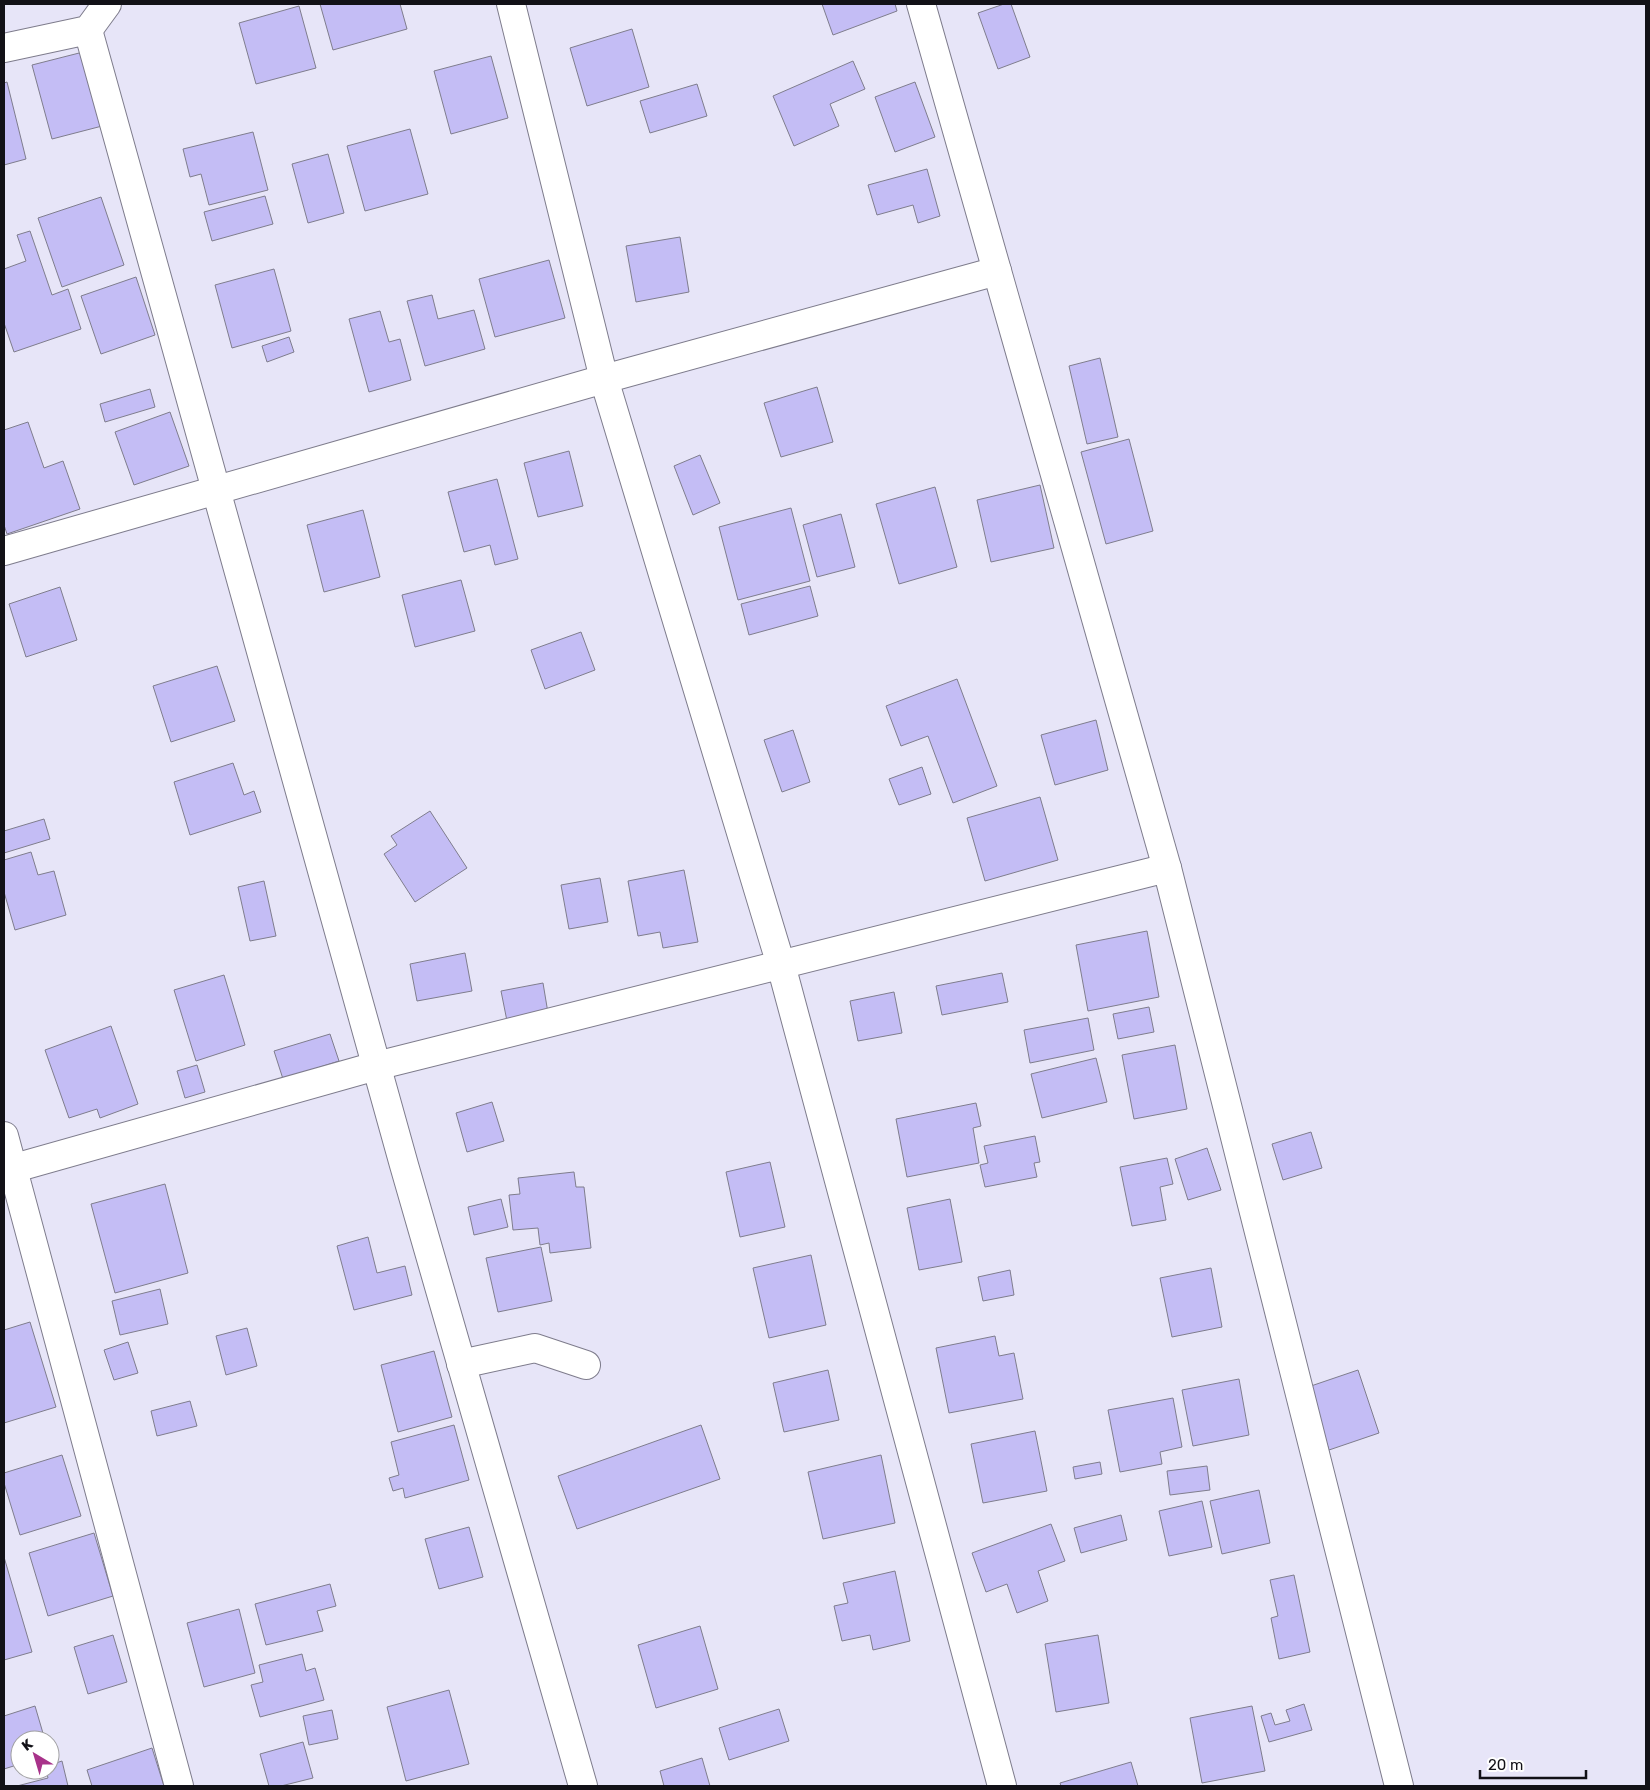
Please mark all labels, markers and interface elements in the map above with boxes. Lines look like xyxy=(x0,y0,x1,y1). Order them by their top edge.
north arrow xyxy=(10,1730,60,1780)
text: K xyxy=(18,1735,37,1755)
scale bar xyxy=(1480,1748,1586,1780)
text: 20 m xyxy=(1488,1756,1523,1774)

